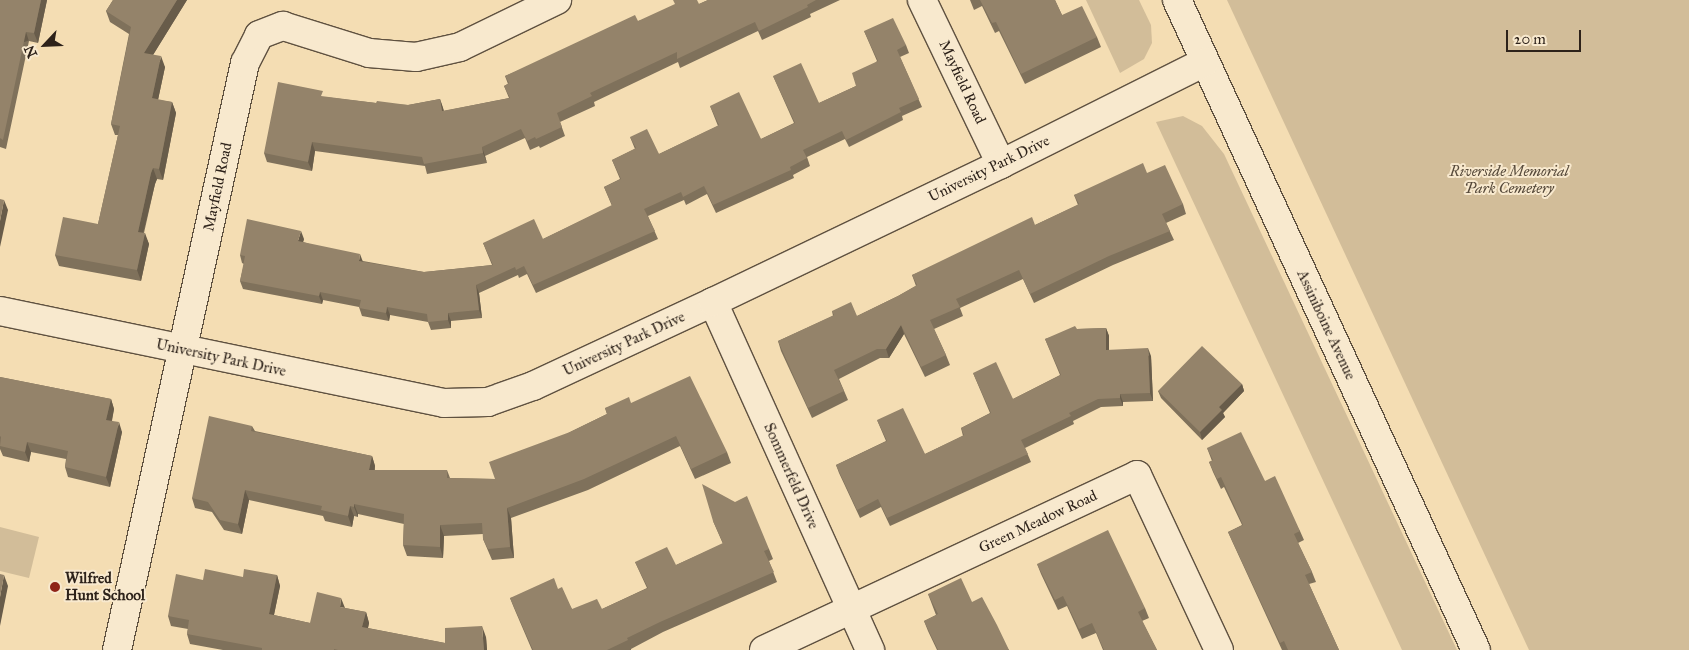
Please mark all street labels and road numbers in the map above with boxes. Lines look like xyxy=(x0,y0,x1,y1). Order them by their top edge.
street label: Mayfield Road xyxy=(935,37,989,127)
street label: University Park Drive xyxy=(925,132,1053,206)
street label: Mayfield Road xyxy=(200,141,236,233)
street label: Assiniboine Avenue xyxy=(1293,267,1359,383)
street label: University Park Drive xyxy=(560,308,688,380)
street label: University Park Drive xyxy=(154,335,288,381)
street label: Sommerfeld Drive xyxy=(760,420,822,532)
street label: Green Meadow Road xyxy=(976,487,1100,557)

